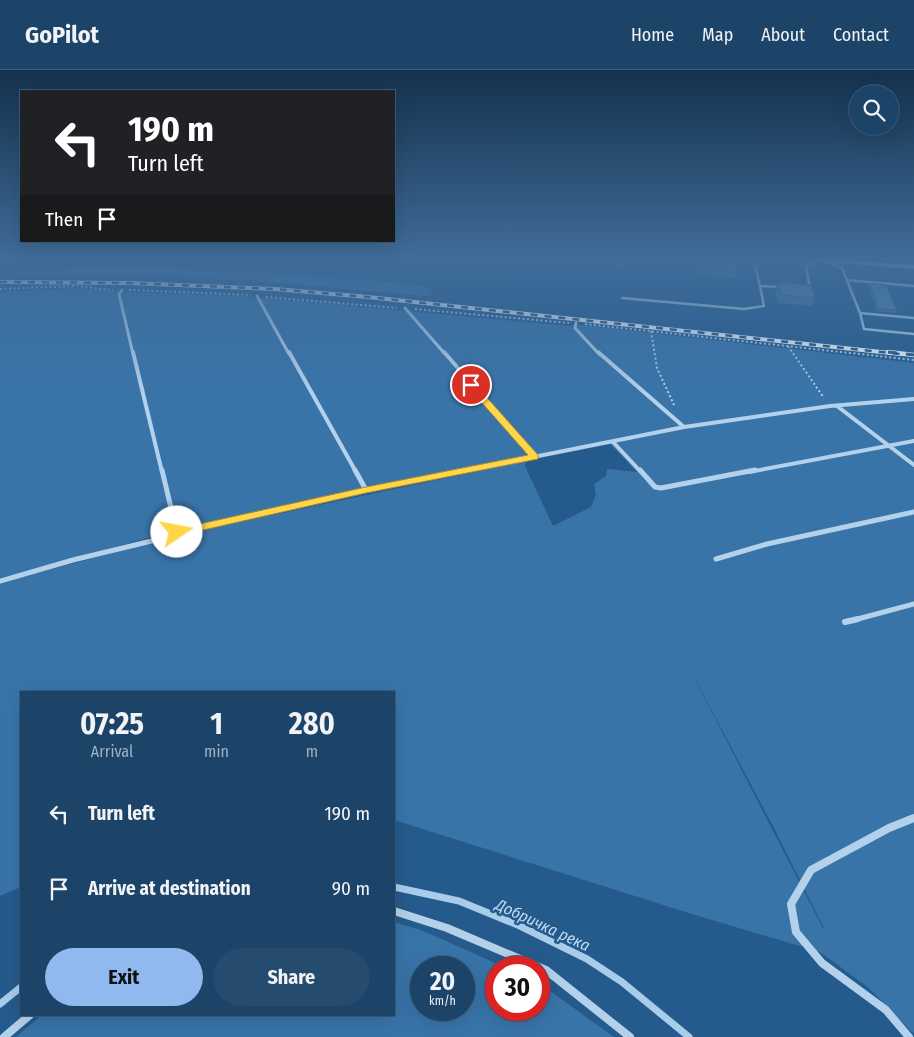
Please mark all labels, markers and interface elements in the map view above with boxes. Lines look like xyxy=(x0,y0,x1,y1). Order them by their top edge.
text: GoPilot xyxy=(25,21,99,49)
text: Home xyxy=(631,24,674,46)
text: Map xyxy=(702,24,733,46)
text: About xyxy=(761,24,805,46)
text: Contact xyxy=(833,24,889,46)
map controls xyxy=(849,85,899,135)
button: search xyxy=(849,85,899,135)
text: 190 m xyxy=(128,108,214,150)
icon: left xyxy=(45,110,110,175)
text: Turn left xyxy=(128,150,204,177)
icon: arrive xyxy=(93,205,121,233)
text: Then xyxy=(45,208,83,231)
pin xyxy=(450,364,492,406)
icon: arrive xyxy=(457,371,485,399)
position arrow xyxy=(150,505,202,557)
text: 07:25 xyxy=(80,706,144,742)
text: 1 xyxy=(210,706,223,742)
text: 280 xyxy=(289,706,335,742)
text: Arrival xyxy=(91,742,133,761)
text: min xyxy=(204,742,229,761)
text: m xyxy=(306,742,318,761)
icon: left xyxy=(45,800,73,828)
text: Turn left xyxy=(88,802,155,825)
text: 190 m xyxy=(324,802,370,825)
icon: arrive xyxy=(45,875,73,903)
text: Arrive at destination xyxy=(88,877,251,900)
text: 90 m xyxy=(332,877,370,900)
water label: Добричка река xyxy=(491,894,593,955)
button: Exit xyxy=(45,948,203,1006)
button: Share xyxy=(213,948,370,1006)
speed limit sign: 30 xyxy=(485,956,550,1021)
text: 20 xyxy=(430,967,455,997)
text: km/h xyxy=(429,994,456,1008)

